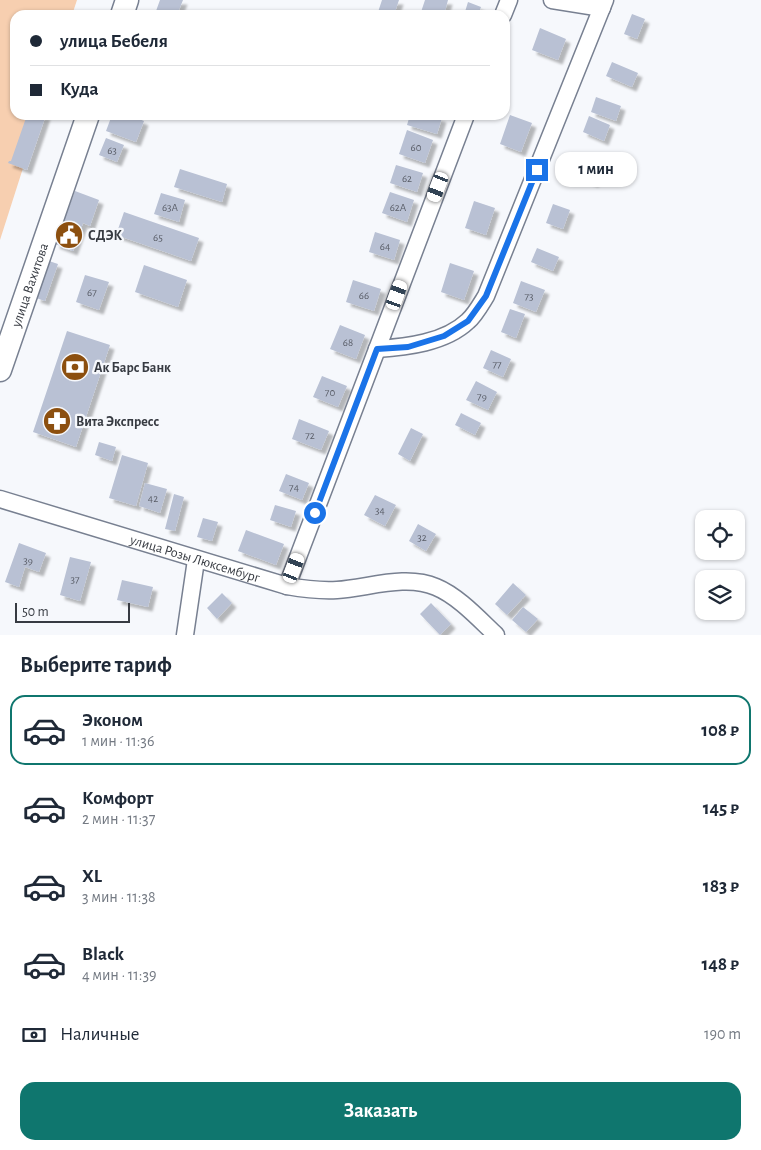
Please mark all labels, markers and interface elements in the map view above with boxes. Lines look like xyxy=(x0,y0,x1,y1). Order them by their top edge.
text: улица Бебеля xyxy=(60,32,168,51)
text: Куда xyxy=(60,80,99,99)
house number: 60 xyxy=(411,142,422,153)
house number: 63 xyxy=(107,145,117,156)
callout: 1 мин xyxy=(554,152,637,188)
route end xyxy=(526,159,548,181)
text: 1 мин xyxy=(578,161,614,177)
car xyxy=(425,170,450,204)
house number: 62 xyxy=(402,173,412,184)
house number: 63А xyxy=(162,202,179,213)
house number: 62А xyxy=(390,202,407,213)
public building icon: СДЭК xyxy=(54,220,84,250)
place label: СДЭК xyxy=(88,229,122,243)
house number: 65 xyxy=(153,232,163,243)
street label: улица Вахитова xyxy=(9,241,51,330)
house number: 64 xyxy=(380,241,390,252)
car xyxy=(384,278,409,312)
house number: 67 xyxy=(87,287,97,298)
house number: 66 xyxy=(359,290,369,301)
house number: 73 xyxy=(524,291,534,302)
house number: 68 xyxy=(343,337,353,348)
bank icon: Ак Барс Банк xyxy=(60,352,90,382)
house number: 77 xyxy=(492,359,502,370)
place label: Ак Барс Банк xyxy=(94,361,171,375)
house number: 70 xyxy=(325,387,335,398)
house number: 79 xyxy=(477,391,487,402)
pharmacy icon: Вита Экспресс xyxy=(42,406,72,436)
place label: Вита Экспресс xyxy=(76,415,159,429)
house number: 72 xyxy=(305,430,315,441)
house number: 74 xyxy=(289,482,299,493)
house number: 42 xyxy=(148,493,158,504)
route start xyxy=(304,502,326,524)
house number: 34 xyxy=(375,505,385,516)
map controls xyxy=(695,510,745,620)
button: locate xyxy=(695,510,745,560)
house number: 32 xyxy=(417,532,427,543)
street label: улица Розы Люксембург xyxy=(128,533,262,585)
car xyxy=(281,551,306,585)
house number: 39 xyxy=(23,555,33,566)
button: layers xyxy=(695,570,745,620)
house number: 37 xyxy=(70,574,80,585)
scale bar xyxy=(15,600,130,623)
text: 50 m xyxy=(22,605,49,619)
text: Выберите тариф xyxy=(20,654,172,676)
icon: car xyxy=(22,708,67,753)
text: Эконом xyxy=(82,711,143,730)
text: 108 ₽ xyxy=(701,721,739,740)
text: 1 мин · 11:36 xyxy=(82,733,154,749)
icon: car xyxy=(22,786,67,831)
text: Комфорт xyxy=(82,789,153,808)
text: 145 ₽ xyxy=(703,799,739,818)
text: 2 мин · 11:37 xyxy=(82,811,155,827)
icon: car xyxy=(22,864,67,909)
text: XL xyxy=(82,867,102,886)
text: 183 ₽ xyxy=(703,877,739,896)
text: 3 мин · 11:38 xyxy=(82,889,156,905)
icon: car xyxy=(22,942,67,987)
text: Black xyxy=(82,945,124,964)
text: 148 ₽ xyxy=(701,955,739,974)
text: 4 мин · 11:39 xyxy=(82,967,157,983)
icon: cash xyxy=(20,1021,48,1049)
text: Наличные xyxy=(60,1025,140,1044)
text: 190 m xyxy=(704,1026,741,1042)
button: Заказать xyxy=(20,1082,741,1140)

